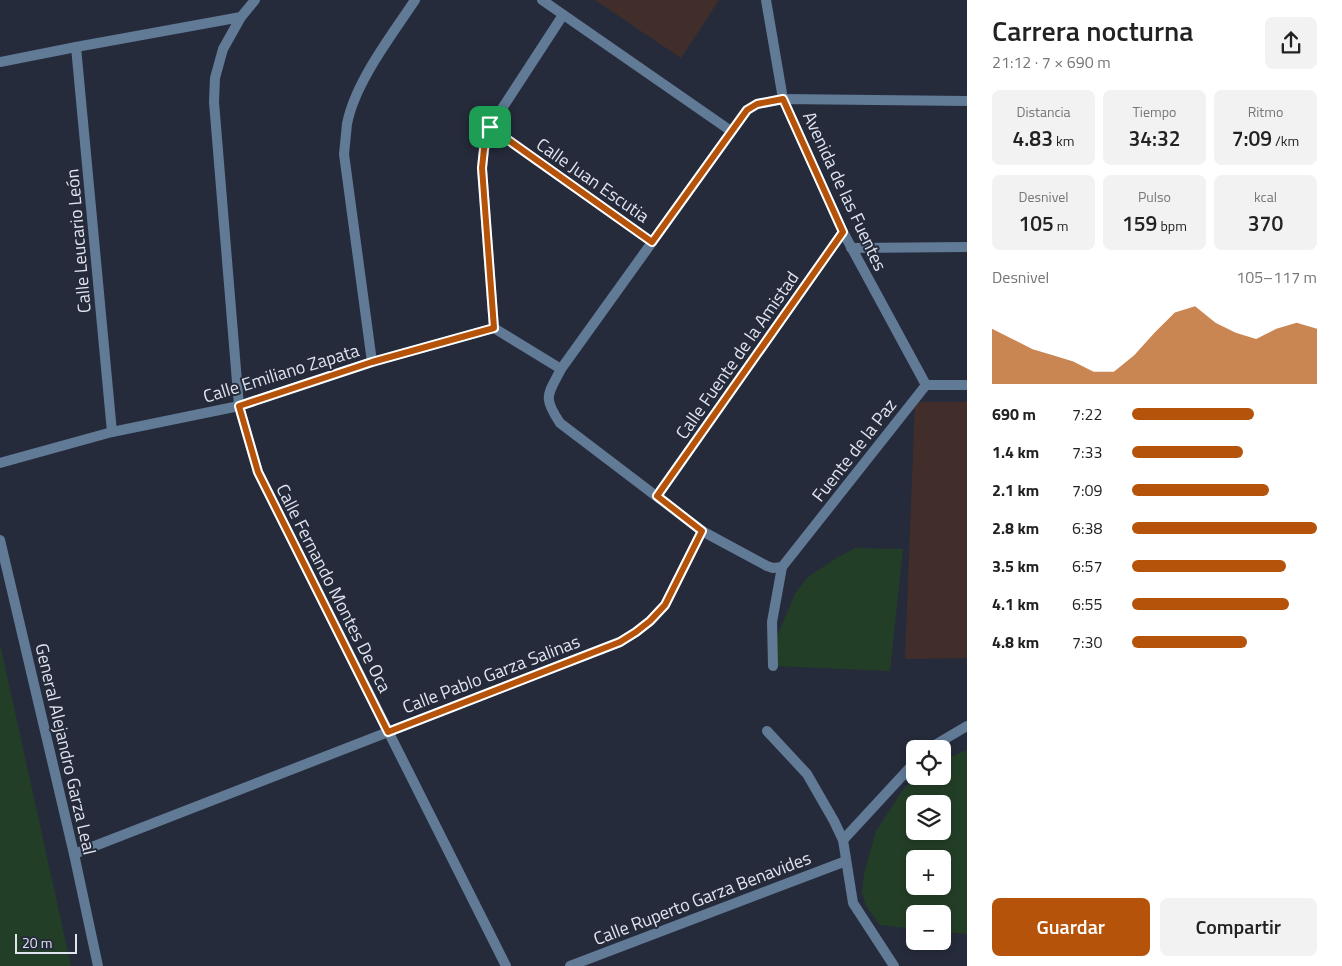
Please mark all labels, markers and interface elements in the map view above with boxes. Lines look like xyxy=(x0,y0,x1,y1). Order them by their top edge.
text: Carrera nocturna xyxy=(992,9,1194,52)
button: share xyxy=(1265,17,1317,69)
text: 21:12 · 7 × 690 m xyxy=(992,50,1111,74)
text: Distancia xyxy=(1016,101,1071,122)
text: Tiempo xyxy=(1133,101,1176,122)
text: Ritmo xyxy=(1248,101,1283,122)
pin xyxy=(469,106,511,148)
street label: Avenida de las Fuentes xyxy=(796,107,894,275)
icon: arrive xyxy=(476,113,504,141)
text: 4.83 xyxy=(1013,122,1053,154)
text: 34:32 xyxy=(1128,122,1181,154)
text: 7:09 xyxy=(1232,122,1272,154)
text: km xyxy=(1053,130,1074,151)
text: /km xyxy=(1272,130,1299,151)
street label: Calle Juan Escutia xyxy=(531,131,655,229)
street label: Calle Leucario León xyxy=(58,168,98,314)
text: Desnivel xyxy=(1018,186,1069,207)
text: Pulso xyxy=(1138,186,1171,207)
text: kcal xyxy=(1254,186,1277,207)
text: 105 xyxy=(1018,207,1054,239)
text: 159 xyxy=(1122,207,1157,239)
text: 370 xyxy=(1248,207,1283,239)
text: m xyxy=(1054,215,1069,236)
text: bpm xyxy=(1157,215,1187,236)
text: Desnivel xyxy=(992,265,1049,289)
text: 105–117 m xyxy=(1236,265,1317,289)
street label: Calle Fuente de la Amistad xyxy=(669,266,805,444)
street label: Calle Emiliano Zapata xyxy=(200,336,362,410)
street label: Fuente de la Paz xyxy=(805,393,903,507)
text: 690 m xyxy=(992,402,1036,426)
text: 7:22 xyxy=(1072,402,1102,426)
text: 1.4 km xyxy=(992,440,1039,464)
text: 7:33 xyxy=(1072,440,1102,464)
text: 2.1 km xyxy=(992,478,1039,502)
text: 7:09 xyxy=(1072,478,1102,502)
street label: Calle Fernando Montes De Oca xyxy=(269,479,399,697)
text: 2.8 km xyxy=(992,516,1039,540)
text: 6:38 xyxy=(1072,516,1102,540)
text: 3.5 km xyxy=(992,554,1039,578)
text: 6:57 xyxy=(1072,554,1102,578)
text: 4.1 km xyxy=(992,592,1039,616)
text: 6:55 xyxy=(1072,592,1102,616)
street label: Calle Pablo Garza Salinas xyxy=(398,628,584,720)
text: 4.8 km xyxy=(992,630,1039,654)
text: 7:30 xyxy=(1072,630,1102,654)
street label: General Alejandro Garza Leal xyxy=(29,641,103,857)
map controls xyxy=(906,740,951,950)
button: locate xyxy=(906,740,951,785)
button: layers xyxy=(906,795,951,840)
street label: Calle Ruperto Garza Benavides xyxy=(589,844,815,952)
button: + xyxy=(906,850,951,895)
button: Guardar xyxy=(992,898,1150,956)
button: Compartir xyxy=(1160,898,1317,956)
button: − xyxy=(906,905,951,950)
scale bar xyxy=(15,931,78,954)
text: 20 m xyxy=(22,932,52,953)

